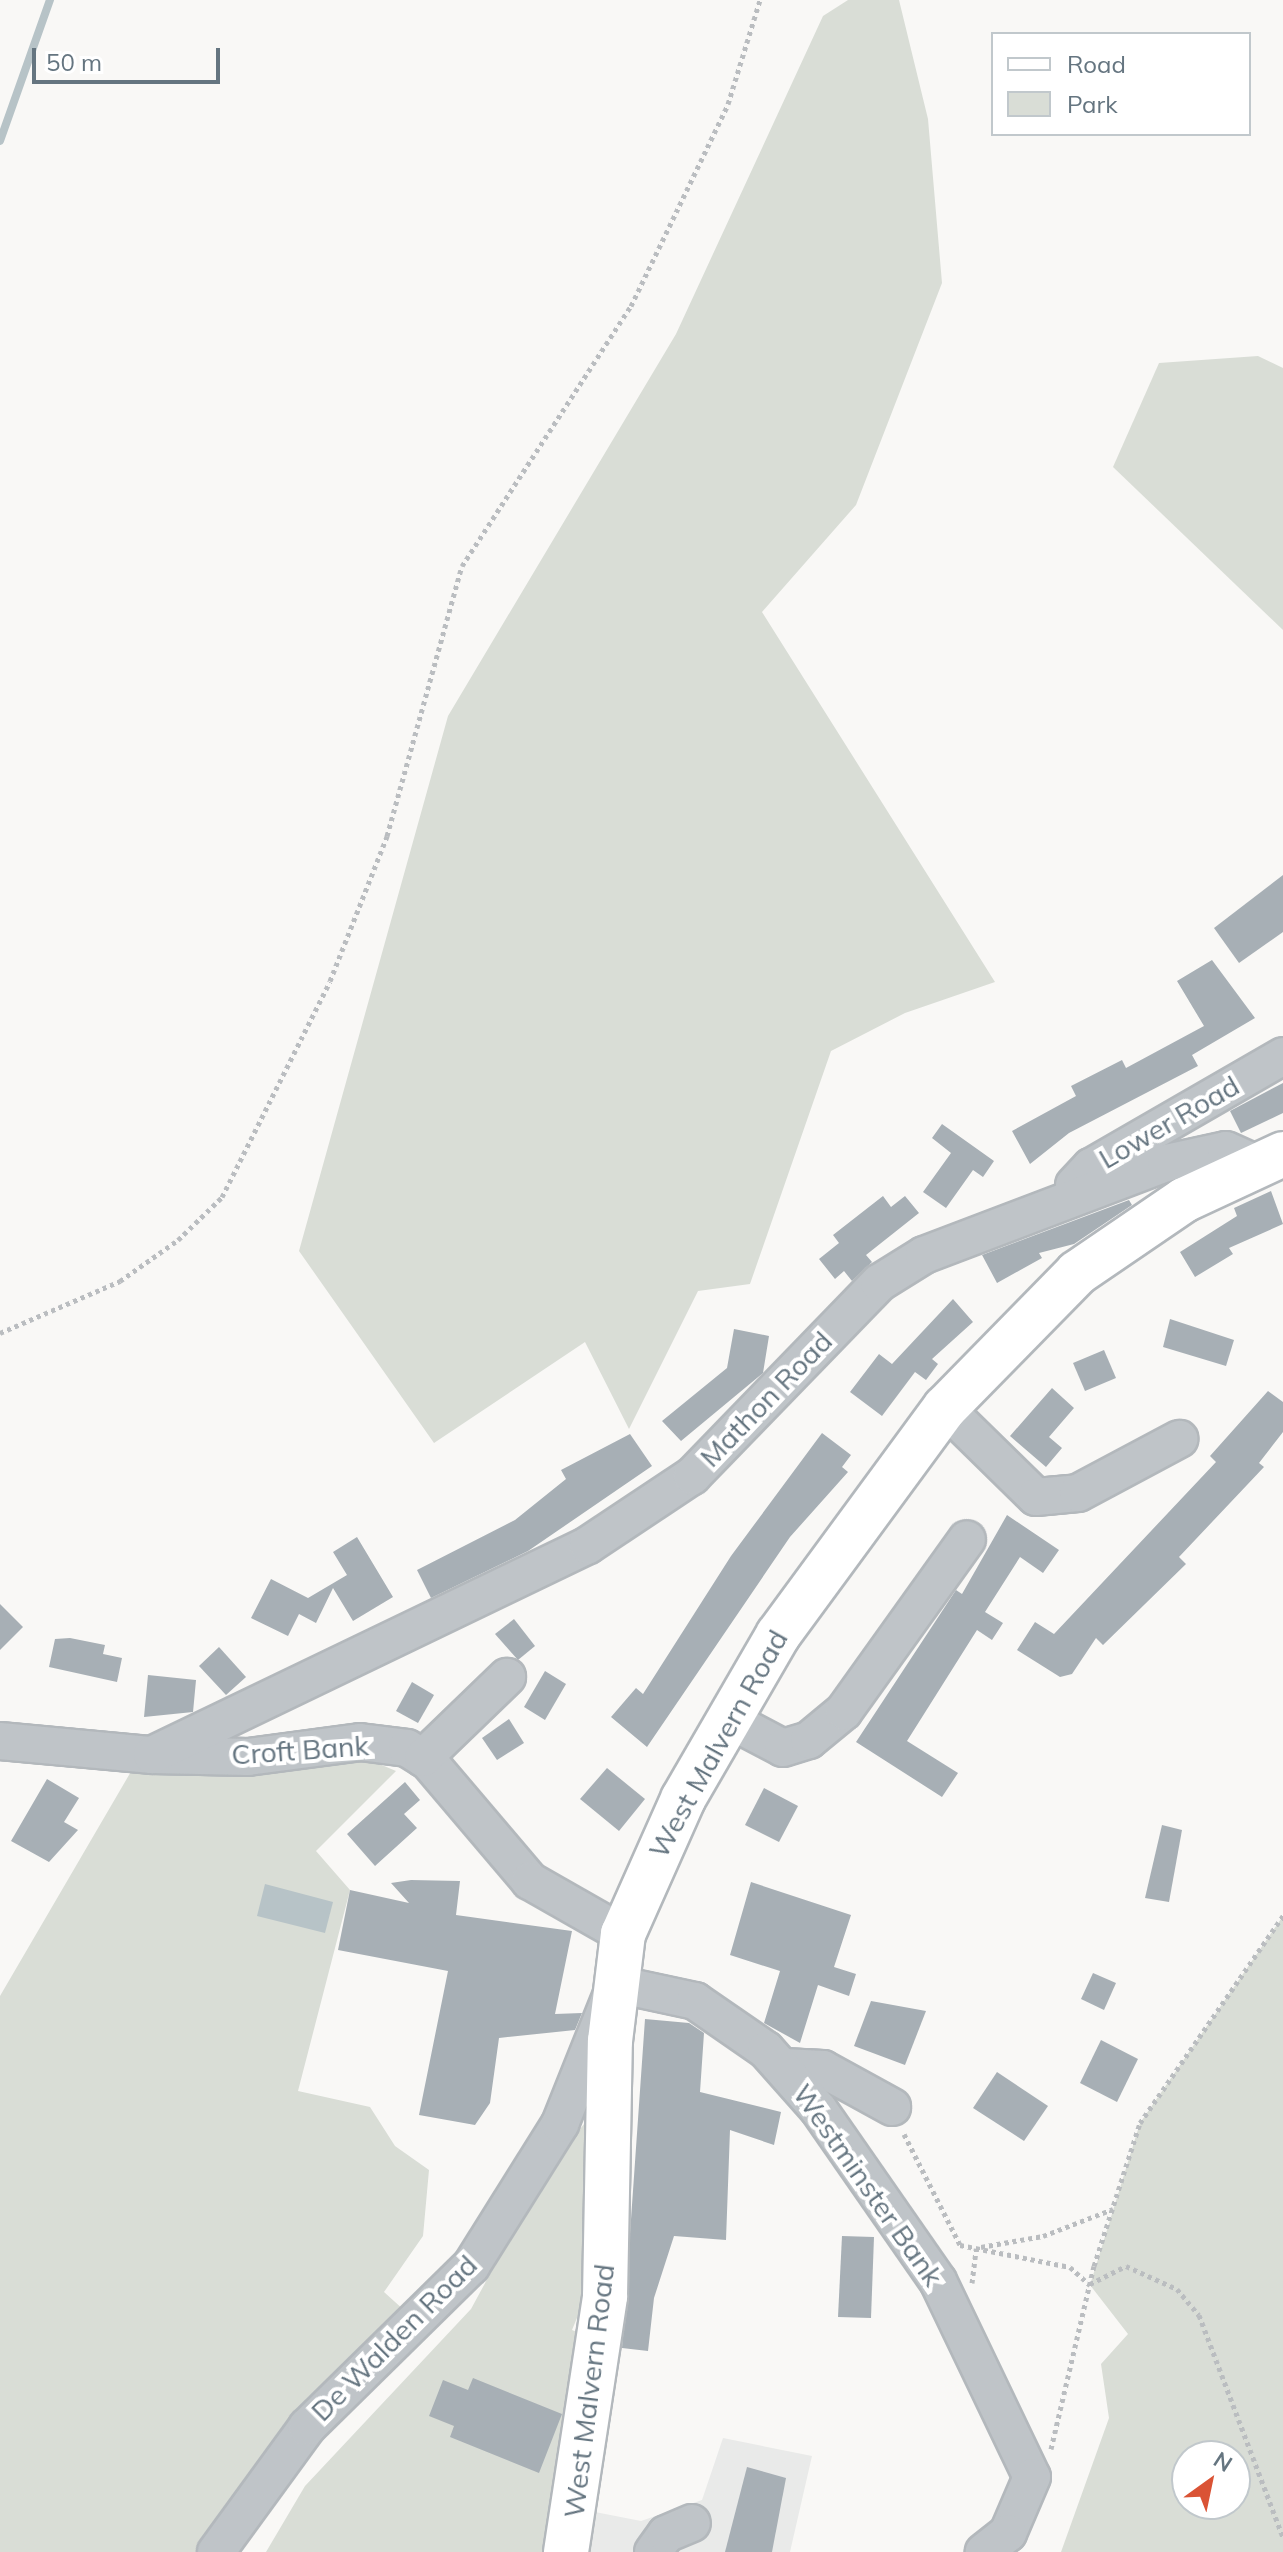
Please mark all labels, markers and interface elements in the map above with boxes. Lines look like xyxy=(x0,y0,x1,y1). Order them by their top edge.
scale bar xyxy=(36,32,224,82)
legend xyxy=(991,32,1251,136)
text: 50 m xyxy=(46,47,102,77)
text: Road xyxy=(1067,49,1126,79)
text: Park xyxy=(1067,89,1118,119)
street label: Lower Road xyxy=(1093,1068,1245,1176)
street label: Mathon Road xyxy=(693,1324,839,1474)
street label: West Malvern Road xyxy=(641,1624,795,1864)
street label: Croft Bank xyxy=(230,1728,370,1772)
street label: Westminster Bank xyxy=(786,2078,950,2292)
street label: De Walden Road xyxy=(304,2248,484,2428)
street label: West Malvern Road xyxy=(557,2262,621,2520)
north arrow xyxy=(1171,2440,1251,2520)
text: N xyxy=(1208,2445,1238,2478)

